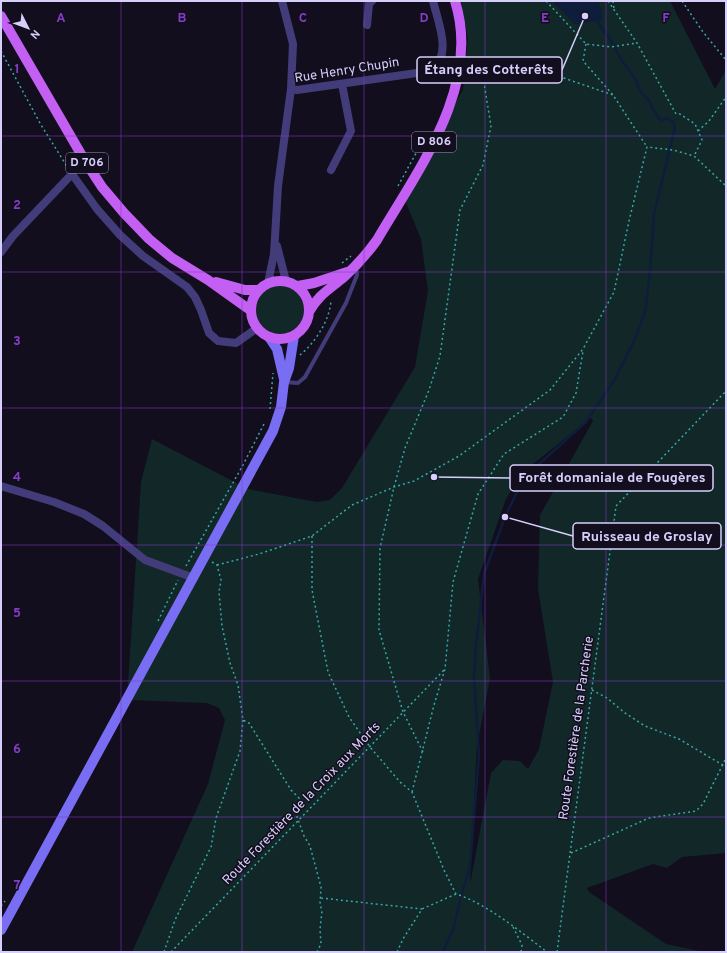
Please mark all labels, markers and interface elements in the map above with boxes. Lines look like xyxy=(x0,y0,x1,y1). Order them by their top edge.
north arrow xyxy=(8,8,48,48)
text: A xyxy=(56,11,66,27)
text: B xyxy=(178,11,187,27)
text: C xyxy=(299,11,307,27)
text: D xyxy=(419,11,429,27)
text: E xyxy=(541,11,549,27)
text: F xyxy=(662,11,670,27)
text: N xyxy=(27,26,43,42)
street label: Rue Henry Chupin xyxy=(294,55,400,87)
callout: Étang des Cotterêts xyxy=(417,57,562,83)
text: Étang des Cotterêts xyxy=(424,61,554,79)
text: 1 xyxy=(14,62,20,78)
road number: D 806 xyxy=(412,132,456,152)
road number: D 706 xyxy=(66,153,108,173)
text: 2 xyxy=(13,198,21,214)
text: 3 xyxy=(13,334,21,350)
callout: Forêt domaniale de Fougères xyxy=(510,465,713,491)
text: 4 xyxy=(13,470,21,486)
text: Forêt domaniale de Fougères xyxy=(518,470,706,487)
callout: Ruisseau de Groslay xyxy=(573,523,721,549)
text: Ruisseau de Groslay xyxy=(581,529,713,546)
text: 5 xyxy=(13,606,21,622)
street label: Route Forestière de la Parcherie xyxy=(556,635,598,821)
street label: Route Forestière de la Croix aux Morts xyxy=(220,719,384,889)
text: 6 xyxy=(13,742,21,758)
text: 7 xyxy=(14,878,21,894)

